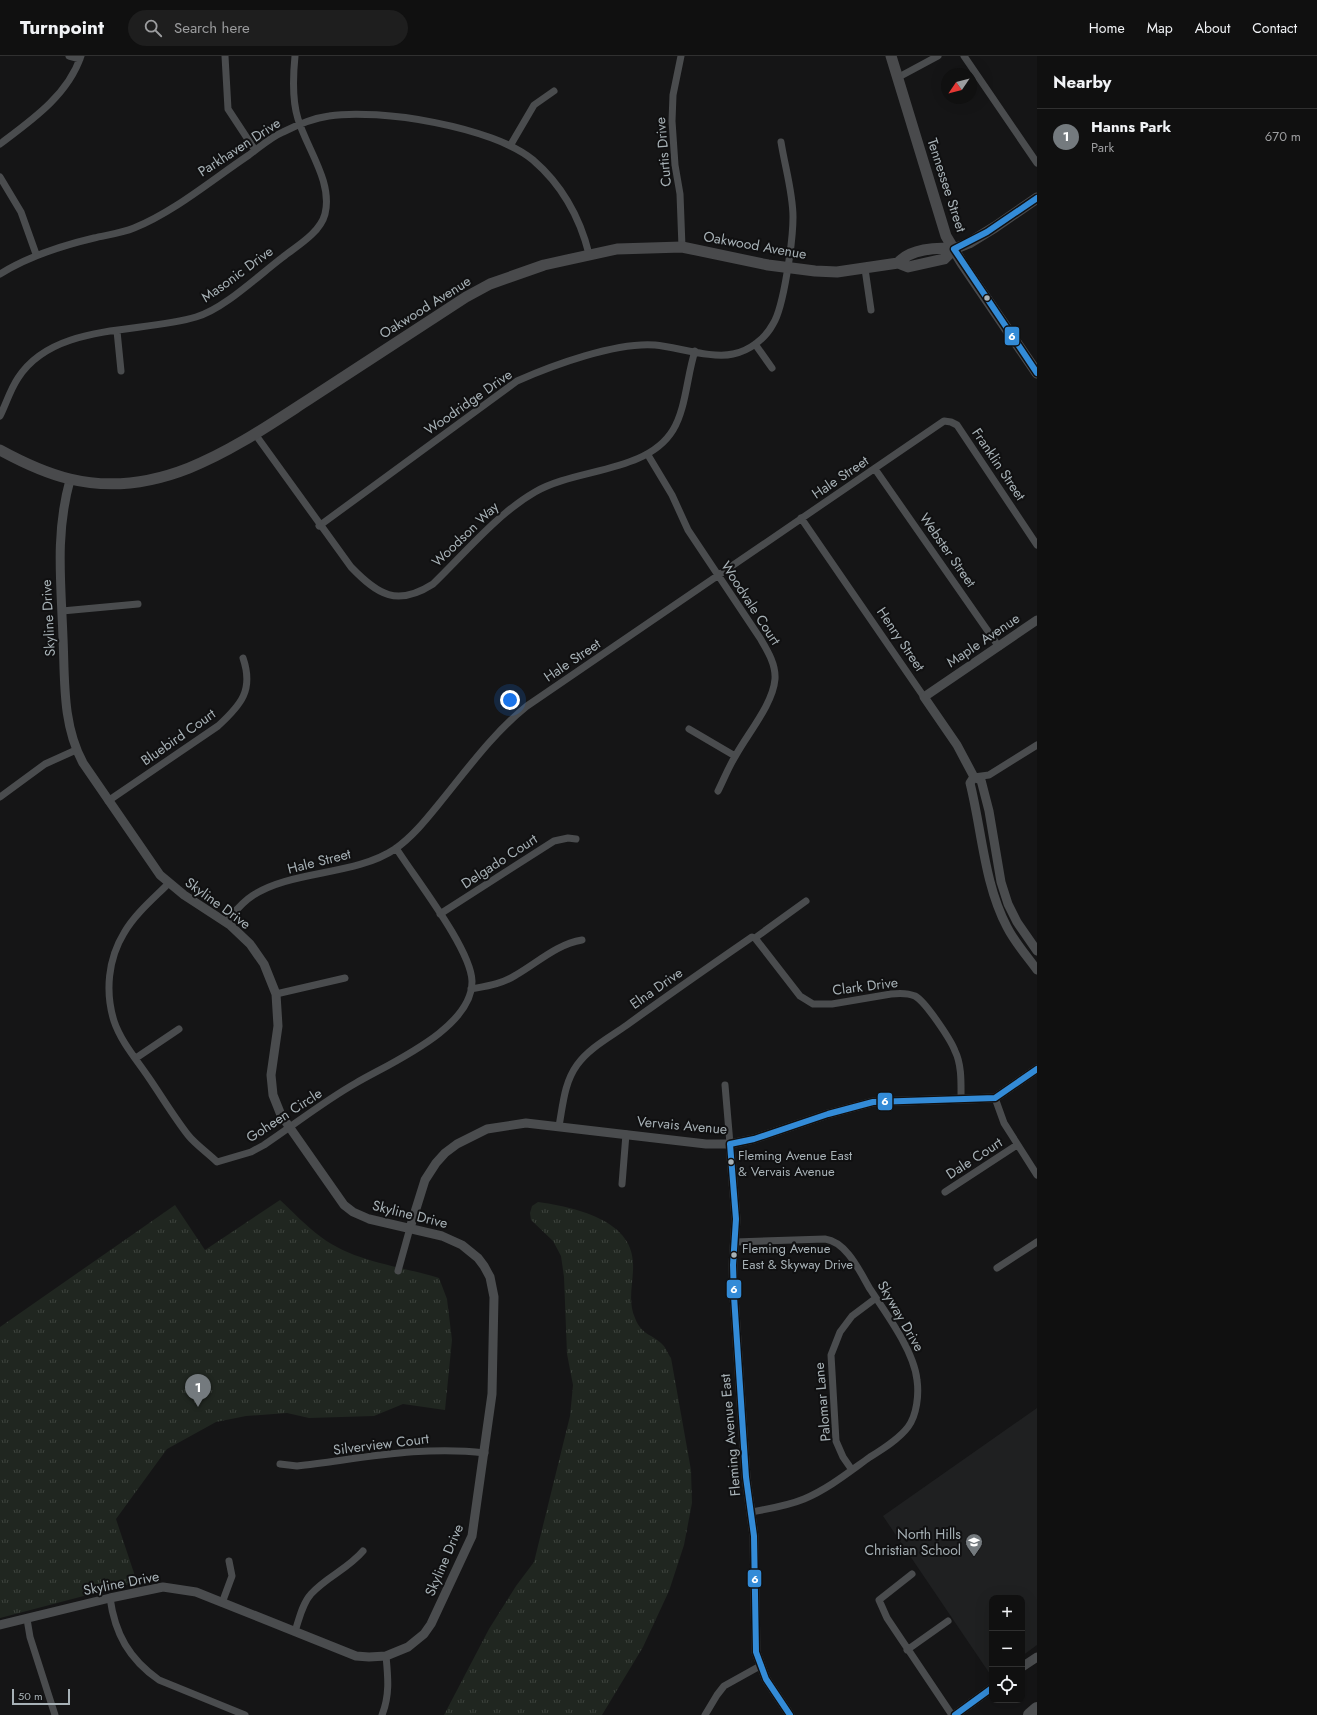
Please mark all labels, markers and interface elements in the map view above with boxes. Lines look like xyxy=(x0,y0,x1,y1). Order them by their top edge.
search box xyxy=(128,10,408,46)
text: Turnpoint xyxy=(20,14,104,41)
icon: search xyxy=(142,17,164,39)
text: Search here xyxy=(174,17,250,39)
text: Home xyxy=(1089,18,1125,38)
text: Map xyxy=(1147,18,1173,38)
text: About xyxy=(1195,18,1230,38)
text: Contact xyxy=(1252,18,1297,38)
north arrow xyxy=(941,68,977,104)
text: Nearby xyxy=(1053,70,1111,94)
street label: Parkhaven Drive xyxy=(194,113,284,181)
street label: Curtis Drive xyxy=(650,116,676,188)
text: Hanns Park xyxy=(1091,116,1171,138)
text: 1 xyxy=(1063,127,1069,146)
text: 670 m xyxy=(1265,127,1301,146)
street label: Tennessee Street xyxy=(922,136,972,235)
text: Park xyxy=(1091,138,1114,157)
street label: Oakwood Avenue xyxy=(702,226,808,264)
street label: Masonic Drive xyxy=(197,241,277,307)
street label: Oakwood Avenue xyxy=(375,271,475,343)
unlabelled marker xyxy=(982,293,992,303)
line badge: 6 xyxy=(1004,326,1020,346)
text: 6 xyxy=(1008,328,1016,344)
street label: Woodridge Drive xyxy=(420,364,516,440)
street label: Franklin Street xyxy=(967,424,1031,505)
street label: Hale Street xyxy=(808,450,873,503)
street label: Woodson Way xyxy=(427,496,504,571)
street label: Webster Street xyxy=(915,509,981,592)
street label: Woodvale Court xyxy=(716,557,786,649)
street label: Skyline Drive xyxy=(36,579,60,657)
street label: Henry Street xyxy=(872,603,930,676)
street label: Maple Avenue xyxy=(942,608,1024,672)
street label: Hale Street xyxy=(540,633,605,686)
your location xyxy=(500,690,520,710)
street label: Bluebird Court xyxy=(137,704,220,770)
street label: Delgado Court xyxy=(457,829,542,893)
street label: Hale Street xyxy=(285,843,353,879)
street label: Skyline Drive xyxy=(181,872,255,934)
street label: Elna Drive xyxy=(626,963,686,1013)
street label: Clark Drive xyxy=(831,972,899,1000)
street label: Goheen Circle xyxy=(242,1083,326,1147)
line badge: 6 xyxy=(877,1092,893,1111)
text: 6 xyxy=(881,1093,889,1109)
street label: Vervais Avenue xyxy=(636,1111,728,1139)
street label: Dale Court xyxy=(942,1132,1007,1184)
place label: Fleming Avenue East & Vervais Avenue xyxy=(738,1146,853,1181)
marker: Fleming Avenue East & Vervais Avenue xyxy=(726,1157,736,1167)
street label: Skyline Drive xyxy=(370,1195,450,1233)
place label: Fleming Avenue East & Skyway Drive xyxy=(742,1239,853,1274)
marker: Fleming Avenue East & Skyway Drive xyxy=(729,1250,739,1260)
street label: Skyway Drive xyxy=(873,1277,929,1355)
line badge: 6 xyxy=(726,1279,742,1299)
text: 6 xyxy=(730,1281,738,1297)
street label: Palomar Lane xyxy=(809,1362,835,1442)
street label: Fleming Avenue East xyxy=(715,1372,745,1497)
pin: 1 xyxy=(185,1374,211,1407)
street label: Silverview Court xyxy=(332,1428,431,1460)
street label: Skyline Drive xyxy=(420,1521,468,1599)
place label: North Hills Christian School xyxy=(864,1524,961,1560)
school or university icon: North Hills Christian School xyxy=(964,1532,984,1557)
street label: Skyline Drive xyxy=(81,1566,161,1600)
line badge: 6 xyxy=(747,1569,762,1588)
text: 6 xyxy=(751,1571,759,1587)
map controls xyxy=(989,1595,1025,1703)
button: + xyxy=(989,1595,1025,1631)
button: − xyxy=(989,1631,1025,1667)
button: locate xyxy=(989,1667,1025,1703)
scale bar xyxy=(12,1687,70,1706)
text: 50 m xyxy=(18,1688,43,1704)

